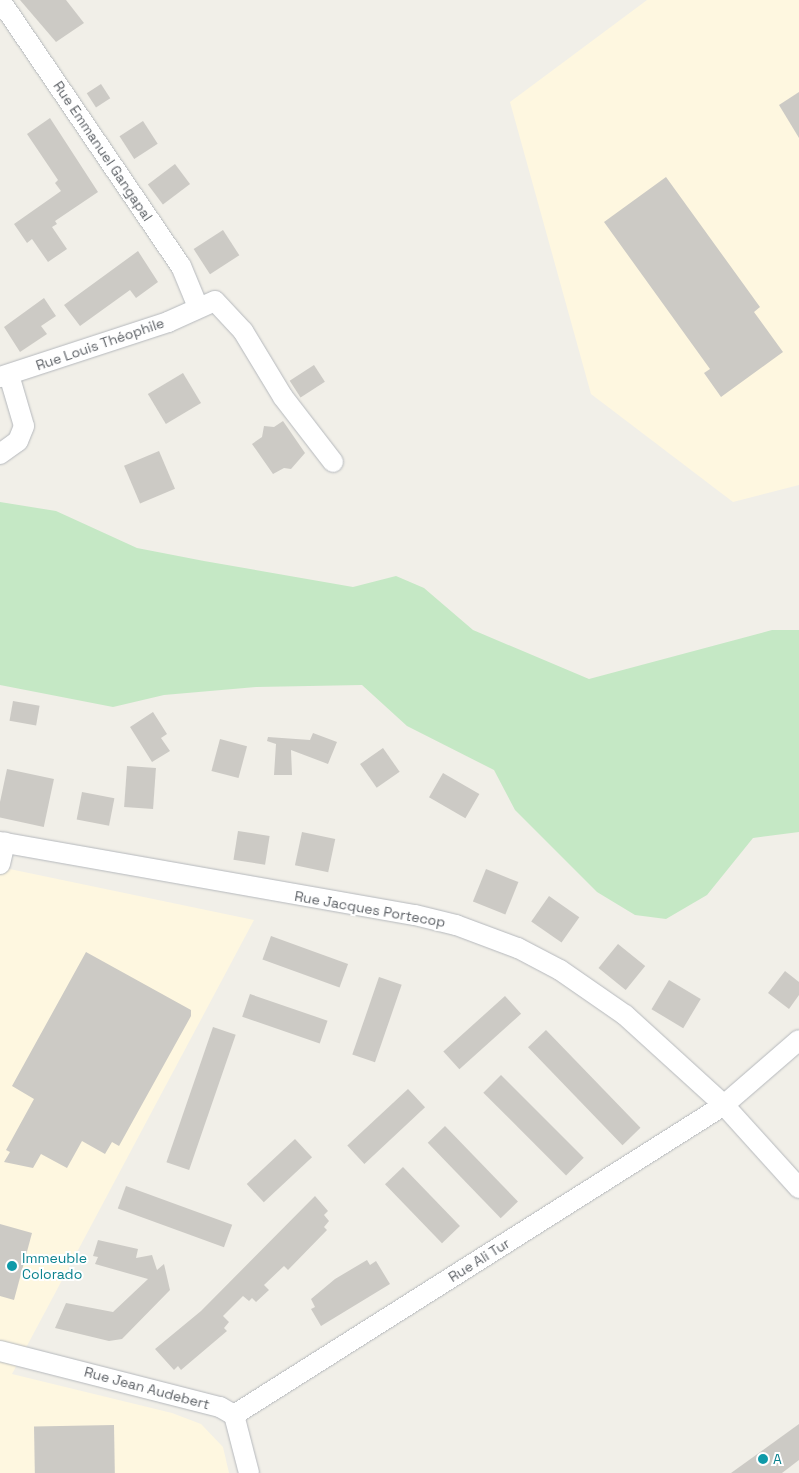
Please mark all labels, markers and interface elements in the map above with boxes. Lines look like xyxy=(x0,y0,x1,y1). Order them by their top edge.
street label: Rue Emmanuel Gangapal xyxy=(50,78,156,224)
street label: Rue Louis Théophile xyxy=(33,314,167,374)
street label: Rue Jacques Portecop xyxy=(293,887,447,931)
street label: Rue Ali Tur xyxy=(445,1234,513,1286)
place label: Immeuble Colorado xyxy=(22,1250,87,1282)
marker: Immeuble Colorado xyxy=(6,1260,18,1272)
street label: Rue Jean Audebert xyxy=(82,1363,212,1413)
place label: A xyxy=(773,1451,782,1467)
marker: A xyxy=(757,1453,769,1465)

